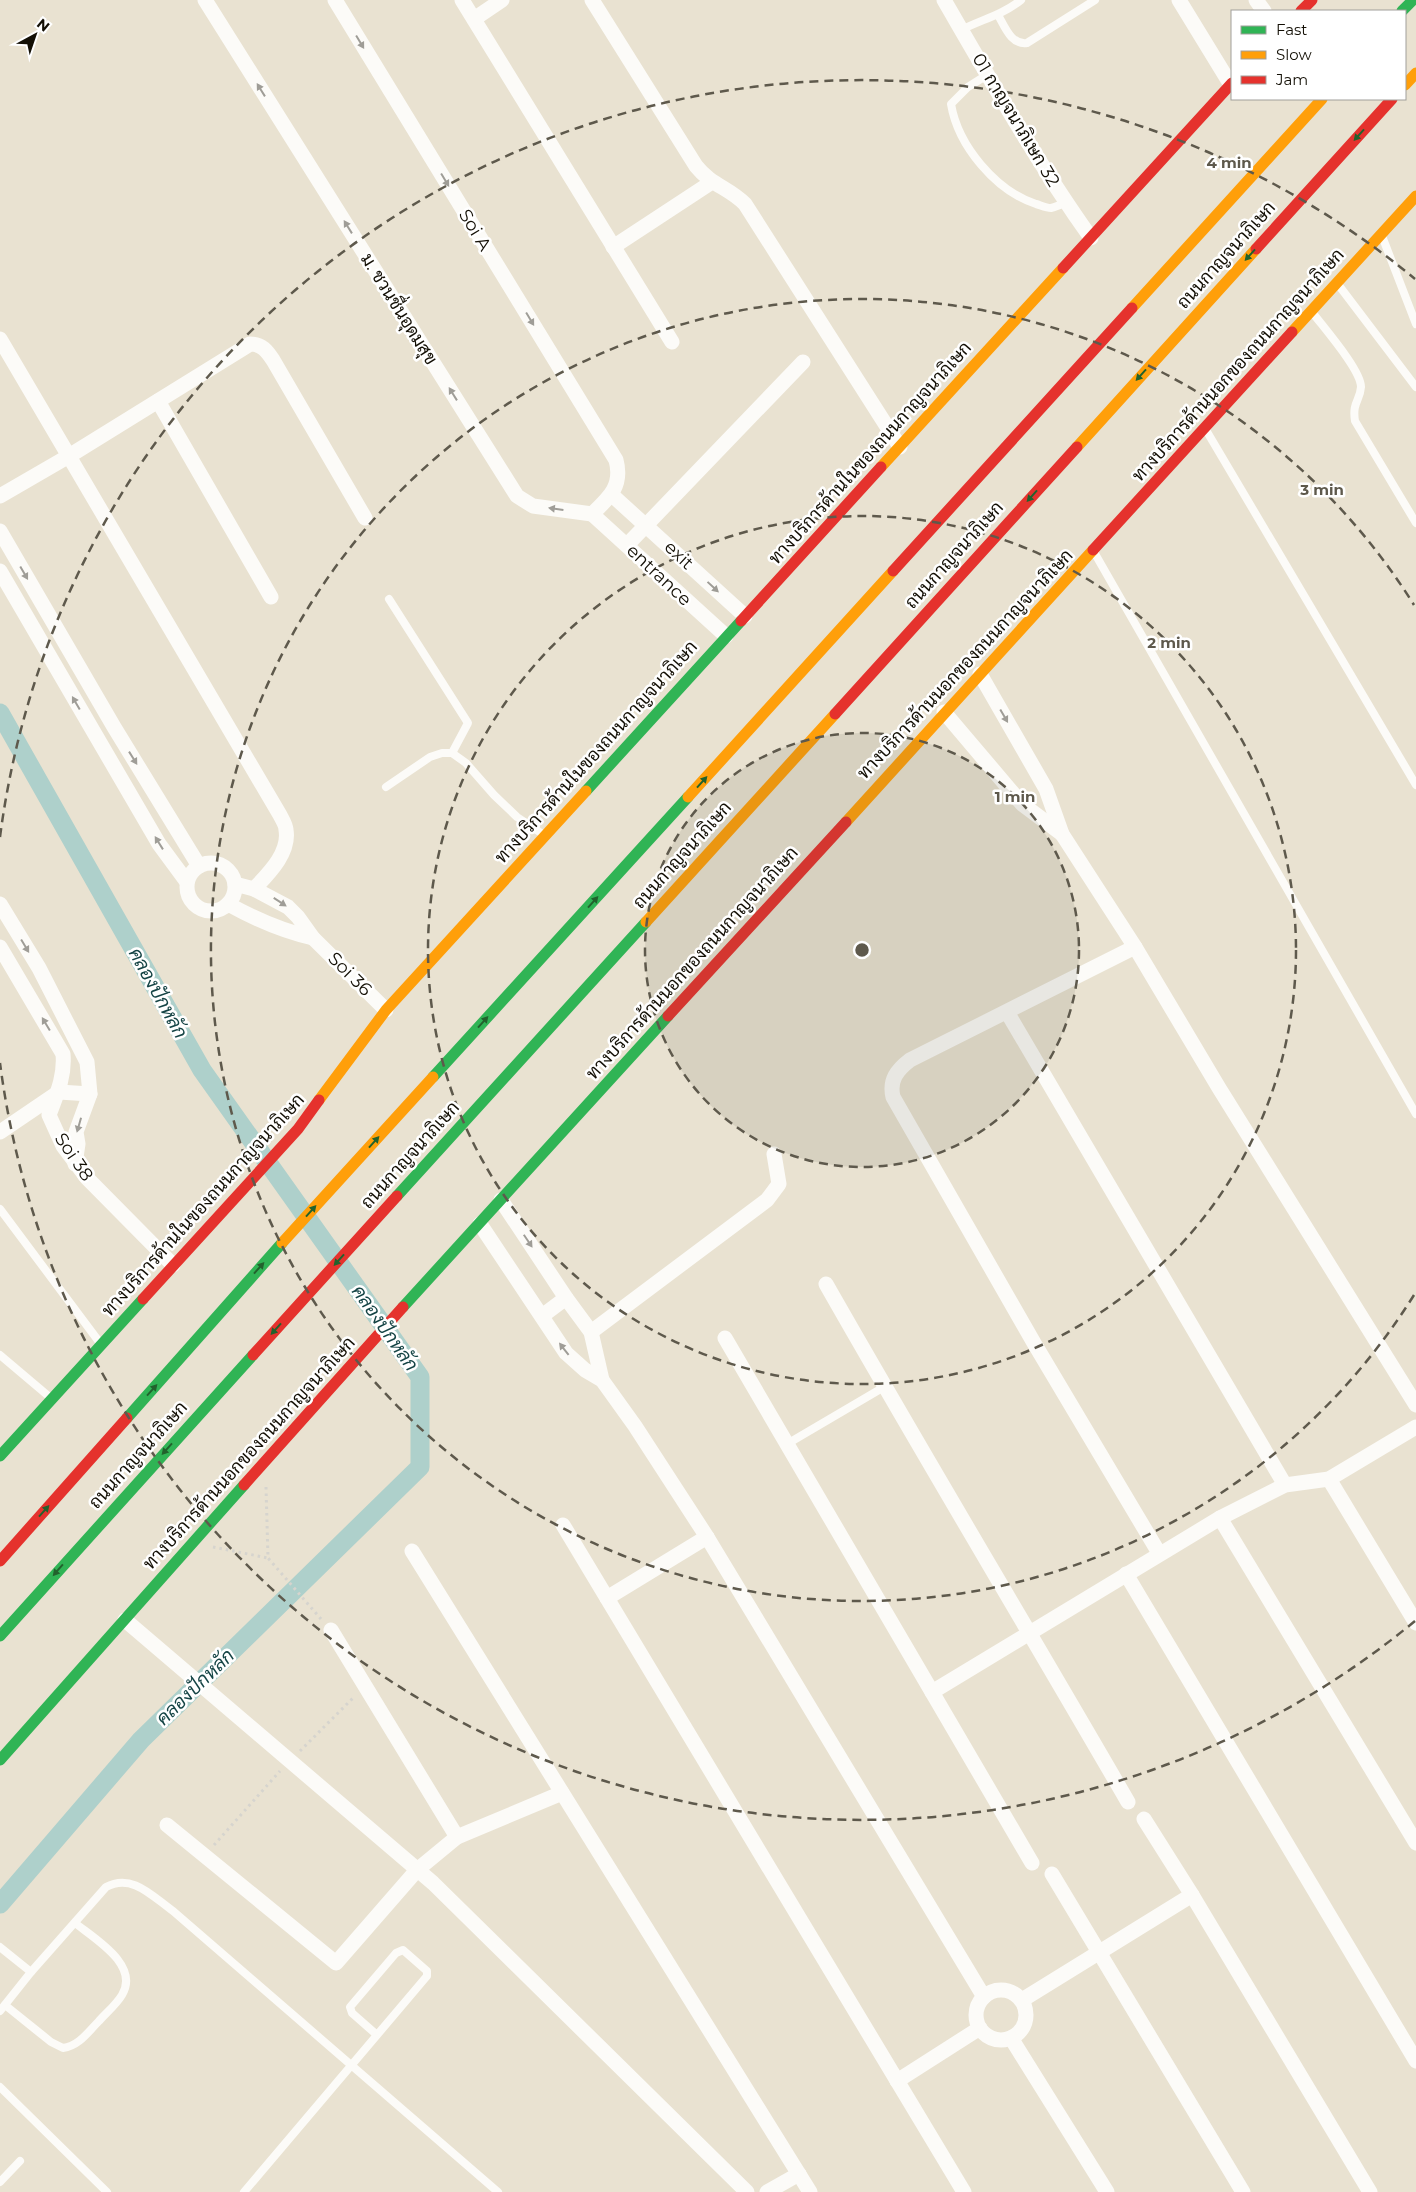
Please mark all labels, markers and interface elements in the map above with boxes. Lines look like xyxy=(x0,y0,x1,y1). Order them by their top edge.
north arrow xyxy=(10,10,60,60)
legend xyxy=(1231,10,1406,100)
text: N xyxy=(33,15,53,36)
text: Fast xyxy=(1276,20,1307,39)
one-way arrow xyxy=(355,35,365,48)
text: Slow xyxy=(1276,45,1312,64)
street label: 01 กาญจนาภิเษก 32 xyxy=(968,49,1064,191)
text: Jam xyxy=(1275,70,1308,89)
one-way arrow xyxy=(257,83,266,96)
one-way arrow xyxy=(1353,128,1365,140)
text: 4 min xyxy=(1206,153,1252,172)
one-way arrow xyxy=(440,174,449,187)
street label: ถนนกาญจนาภิเษก xyxy=(1172,197,1280,313)
street label: Soi A xyxy=(454,205,496,255)
one-way arrow xyxy=(343,221,352,234)
street label: ทางบริการด้านนอกของถนนกาญจนาภิเษก xyxy=(1127,243,1349,486)
street label: ม. ชวนชื่นอุดมสุข xyxy=(355,247,446,369)
one-way arrow xyxy=(1244,248,1256,260)
one-way arrow xyxy=(525,312,534,325)
street label: ทางบริการด้านในของถนนกาญจนาภิเษก xyxy=(764,337,976,569)
one-way arrow xyxy=(1135,369,1147,381)
one-way arrow xyxy=(448,388,458,401)
text: 3 min xyxy=(1299,480,1344,499)
one-way arrow xyxy=(1026,489,1037,502)
street label: ถนนกาญจนาภิเษก xyxy=(900,497,1008,613)
one-way arrow xyxy=(548,505,564,513)
street label: exit xyxy=(660,536,698,574)
street label: entrance xyxy=(622,540,696,611)
street label: ทางบริการด้านนอกของถนนกาญจนาภิเษก xyxy=(852,544,1078,784)
one-way arrow xyxy=(20,566,29,579)
one-way arrow xyxy=(706,581,718,593)
text: 2 min xyxy=(1147,633,1191,652)
street label: ทางบริการด้านในของถนนกาญจนาภิเษก xyxy=(490,636,702,868)
one-way arrow xyxy=(72,697,81,710)
one-way arrow xyxy=(1000,710,1009,723)
one-way arrow xyxy=(128,752,138,765)
one-way arrow xyxy=(696,776,708,788)
text: 1 min xyxy=(995,787,1035,806)
street label: ถนนกาญจนาภิเษก xyxy=(628,797,736,913)
one-way arrow xyxy=(154,837,163,850)
street label: ทางบริการด้านนอกของถนนกาญจนาภิเษก xyxy=(581,841,803,1084)
one-way arrow xyxy=(587,896,599,908)
one-way arrow xyxy=(273,897,287,907)
one-way arrow xyxy=(21,939,30,952)
centre of rings xyxy=(853,941,871,959)
water label: คลองปักหลัก xyxy=(124,944,192,1042)
street label: Soi 36 xyxy=(323,947,377,1001)
one-way arrow xyxy=(477,1017,489,1029)
one-way arrow xyxy=(42,1018,51,1031)
street label: ทางบริการด้านในของถนนกาญจนาภิเษก xyxy=(96,1088,309,1321)
street label: ถนนกาญจนาภิเษก xyxy=(356,1097,464,1213)
one-way arrow xyxy=(75,1118,83,1133)
street label: Soi 38 xyxy=(50,1129,98,1185)
one-way arrow xyxy=(368,1137,380,1149)
one-way arrow xyxy=(305,1205,317,1217)
one-way arrow xyxy=(523,1234,533,1247)
one-way arrow xyxy=(333,1253,345,1265)
one-way arrow xyxy=(254,1262,265,1275)
water label: คลองปักหลัก xyxy=(347,1281,423,1375)
one-way arrow xyxy=(270,1323,282,1335)
street label: ทางบริการด้านนอกของถนนกาญจนาภิเษก xyxy=(138,1332,360,1574)
one-way arrow xyxy=(559,1343,570,1356)
one-way arrow xyxy=(146,1383,157,1396)
street label: ถนนกาญจนาภิเษก xyxy=(84,1397,192,1513)
one-way arrow xyxy=(161,1443,173,1455)
one-way arrow xyxy=(38,1506,50,1518)
one-way arrow xyxy=(52,1563,64,1575)
water label: คลองปักหลัก xyxy=(151,1644,239,1730)

